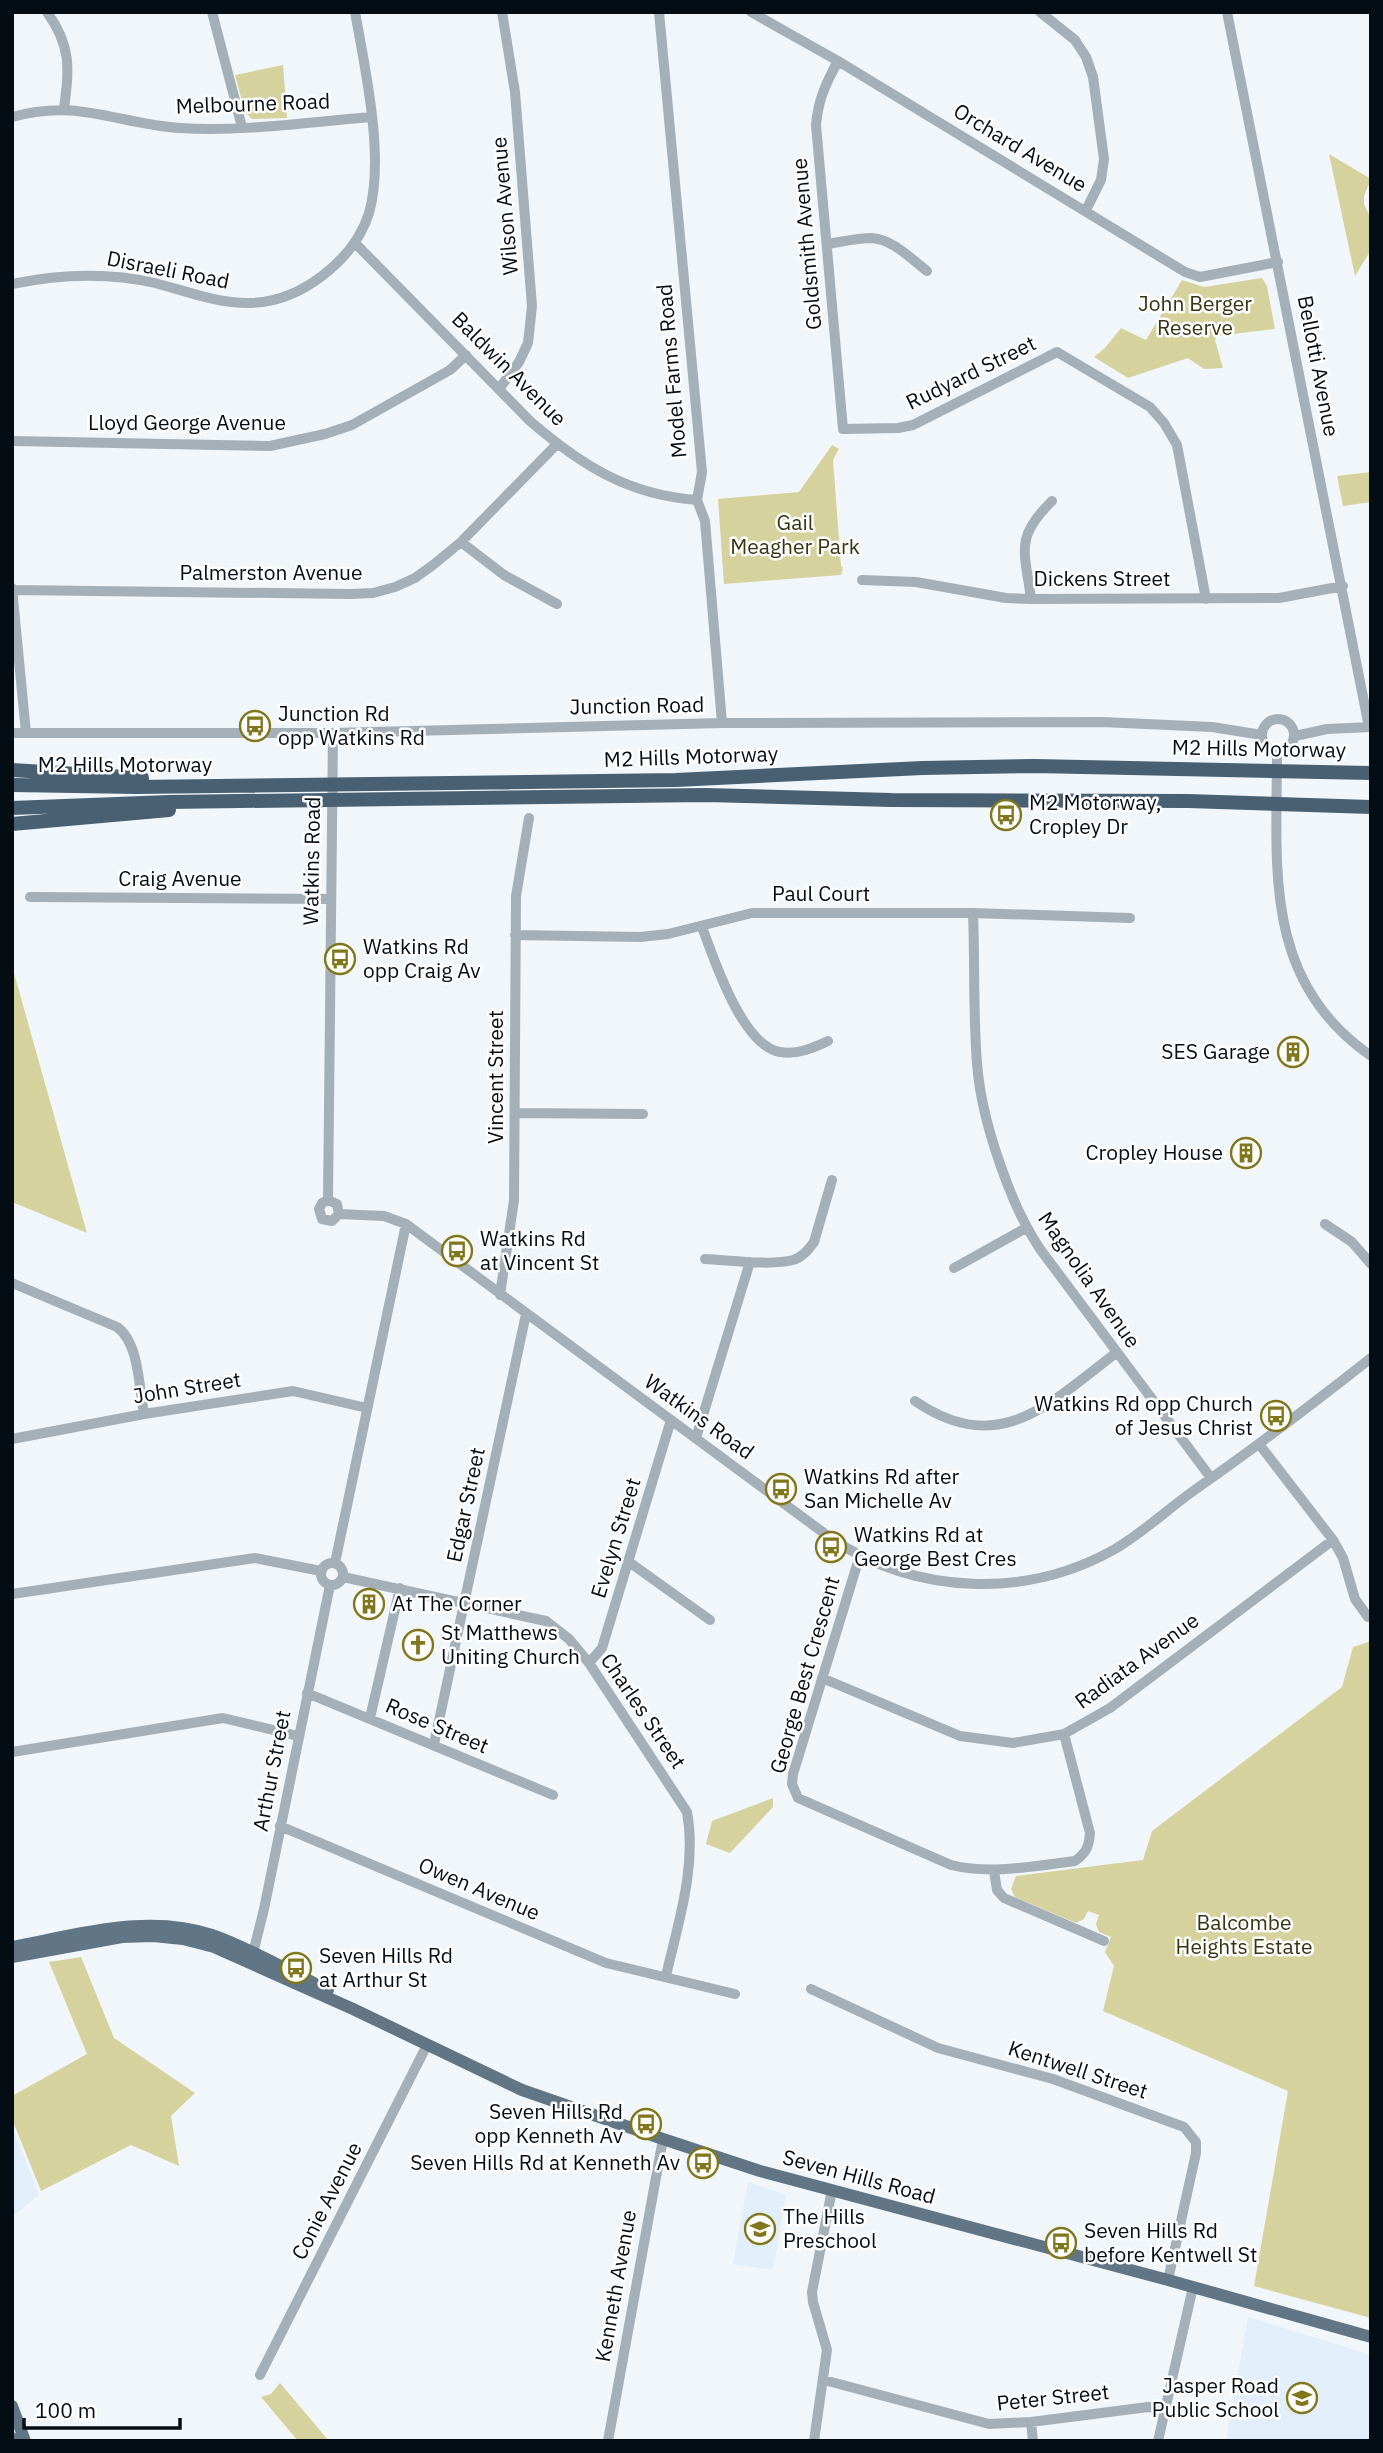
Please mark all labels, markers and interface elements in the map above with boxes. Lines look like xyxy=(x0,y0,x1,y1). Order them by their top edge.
street label: Melbourne Road xyxy=(175,86,331,120)
street label: Orchard Avenue xyxy=(949,96,1092,198)
street label: Wilson Avenue xyxy=(484,136,524,276)
street label: Goldsmith Avenue xyxy=(785,157,827,331)
street label: Disraeli Road xyxy=(105,243,232,295)
street label: Model Farms Road xyxy=(649,283,693,459)
park label: John Berger Reserve xyxy=(1138,289,1252,341)
street label: Bellotti Avenue xyxy=(1292,293,1346,439)
street label: Baldwin Avenue xyxy=(446,305,573,432)
street label: Rudyard Street xyxy=(901,329,1040,416)
street label: Lloyd George Avenue xyxy=(88,408,286,436)
park label: Gail Meagher Park xyxy=(730,508,860,560)
street label: Palmerston Avenue xyxy=(179,558,363,586)
street label: Dickens Street xyxy=(1034,564,1170,592)
street label: Junction Road xyxy=(569,690,705,720)
place label: Junction Rd opp Watkins Rd xyxy=(278,699,425,751)
bus stop icon: Junction Rd opp Watkins Rd xyxy=(238,709,272,743)
street label: M2 Hills Motorway xyxy=(1172,732,1347,764)
street label: M2 Hills Motorway xyxy=(603,739,779,773)
street label: M2 Hills Motorway xyxy=(38,750,213,778)
place label: M2 Motorway, Cropley Dr xyxy=(1029,788,1161,840)
street label: Watkins Road xyxy=(296,796,326,926)
bus stop icon: M2 Motorway, Cropley Dr xyxy=(989,798,1023,832)
street label: Craig Avenue xyxy=(118,864,242,892)
street label: Paul Court xyxy=(772,879,870,907)
place label: Watkins Rd opp Craig Av xyxy=(363,932,481,984)
bus stop icon: Watkins Rd opp Craig Av xyxy=(323,942,357,976)
street label: Vincent Street xyxy=(481,1010,509,1144)
building icon: SES Garage xyxy=(1276,1035,1310,1069)
place label: SES Garage xyxy=(1161,1037,1270,1065)
building icon: Cropley House xyxy=(1229,1136,1263,1170)
place label: Cropley House xyxy=(1086,1138,1223,1166)
street label: Magnolia Avenue xyxy=(1032,1206,1147,1353)
place label: Watkins Rd at Vincent St xyxy=(480,1224,599,1276)
bus stop icon: Watkins Rd at Vincent St xyxy=(440,1234,474,1268)
street label: John Street xyxy=(131,1365,243,1409)
street label: Watkins Road xyxy=(639,1367,760,1465)
place label: Watkins Rd opp Church of Jesus Christ xyxy=(1034,1389,1253,1441)
bus stop icon: Watkins Rd opp Church of Jesus Christ xyxy=(1259,1399,1293,1433)
street label: Edgar Street xyxy=(439,1445,491,1565)
place label: Watkins Rd after San Michelle Av xyxy=(804,1462,960,1514)
bus stop icon: Watkins Rd after San Michelle Av xyxy=(764,1472,798,1506)
street label: Evelyn Street xyxy=(583,1474,647,1601)
place label: Watkins Rd at George Best Cres xyxy=(854,1520,1017,1572)
bus stop icon: Watkins Rd at George Best Cres xyxy=(814,1530,848,1564)
street label: George Best Crescent xyxy=(762,1573,846,1777)
building icon: At The Corner xyxy=(352,1587,386,1621)
place label: At The Corner xyxy=(392,1589,522,1617)
street label: Radiata Avenue xyxy=(1069,1606,1204,1715)
place label: St Matthews Uniting Church xyxy=(441,1618,580,1670)
church icon: St Matthews Uniting Church xyxy=(401,1628,435,1662)
street label: Charles Street xyxy=(595,1647,693,1774)
street label: Rose Street xyxy=(382,1691,493,1759)
street label: Arthur Street xyxy=(246,1708,296,1834)
street label: Owen Avenue xyxy=(414,1850,544,1926)
park label: Balcombe Heights Estate xyxy=(1176,1908,1312,1960)
place label: Seven Hills Rd at Arthur St xyxy=(319,1941,453,1993)
bus stop icon: Seven Hills Rd at Arthur St xyxy=(279,1951,313,1985)
street label: Kentwell Street xyxy=(1005,2033,1152,2105)
place label: Seven Hills Rd opp Kenneth Av xyxy=(475,2097,623,2149)
bus stop icon: Seven Hills Rd opp Kenneth Av xyxy=(629,2107,663,2141)
street label: Conie Avenue xyxy=(284,2137,368,2264)
street label: Seven Hills Road xyxy=(780,2142,939,2210)
bus stop icon: Seven Hills Rd at Kenneth Av xyxy=(686,2146,720,2180)
place label: Seven Hills Rd at Kenneth Av xyxy=(410,2148,680,2176)
place label: The Hills Preschool xyxy=(783,2202,877,2254)
street label: Kenneth Avenue xyxy=(588,2208,642,2364)
school or university icon: The Hills Preschool xyxy=(743,2212,777,2246)
place label: Seven Hills Rd before Kentwell St xyxy=(1084,2216,1257,2268)
bus stop icon: Seven Hills Rd before Kentwell St xyxy=(1044,2226,1078,2260)
place label: Jasper Road Public School xyxy=(1152,2371,1279,2423)
street label: Peter Street xyxy=(995,2377,1111,2417)
school or university icon: Jasper Road Public School xyxy=(1285,2381,1319,2415)
scale bar xyxy=(24,2386,180,2430)
text: 100 m xyxy=(35,2396,96,2424)

